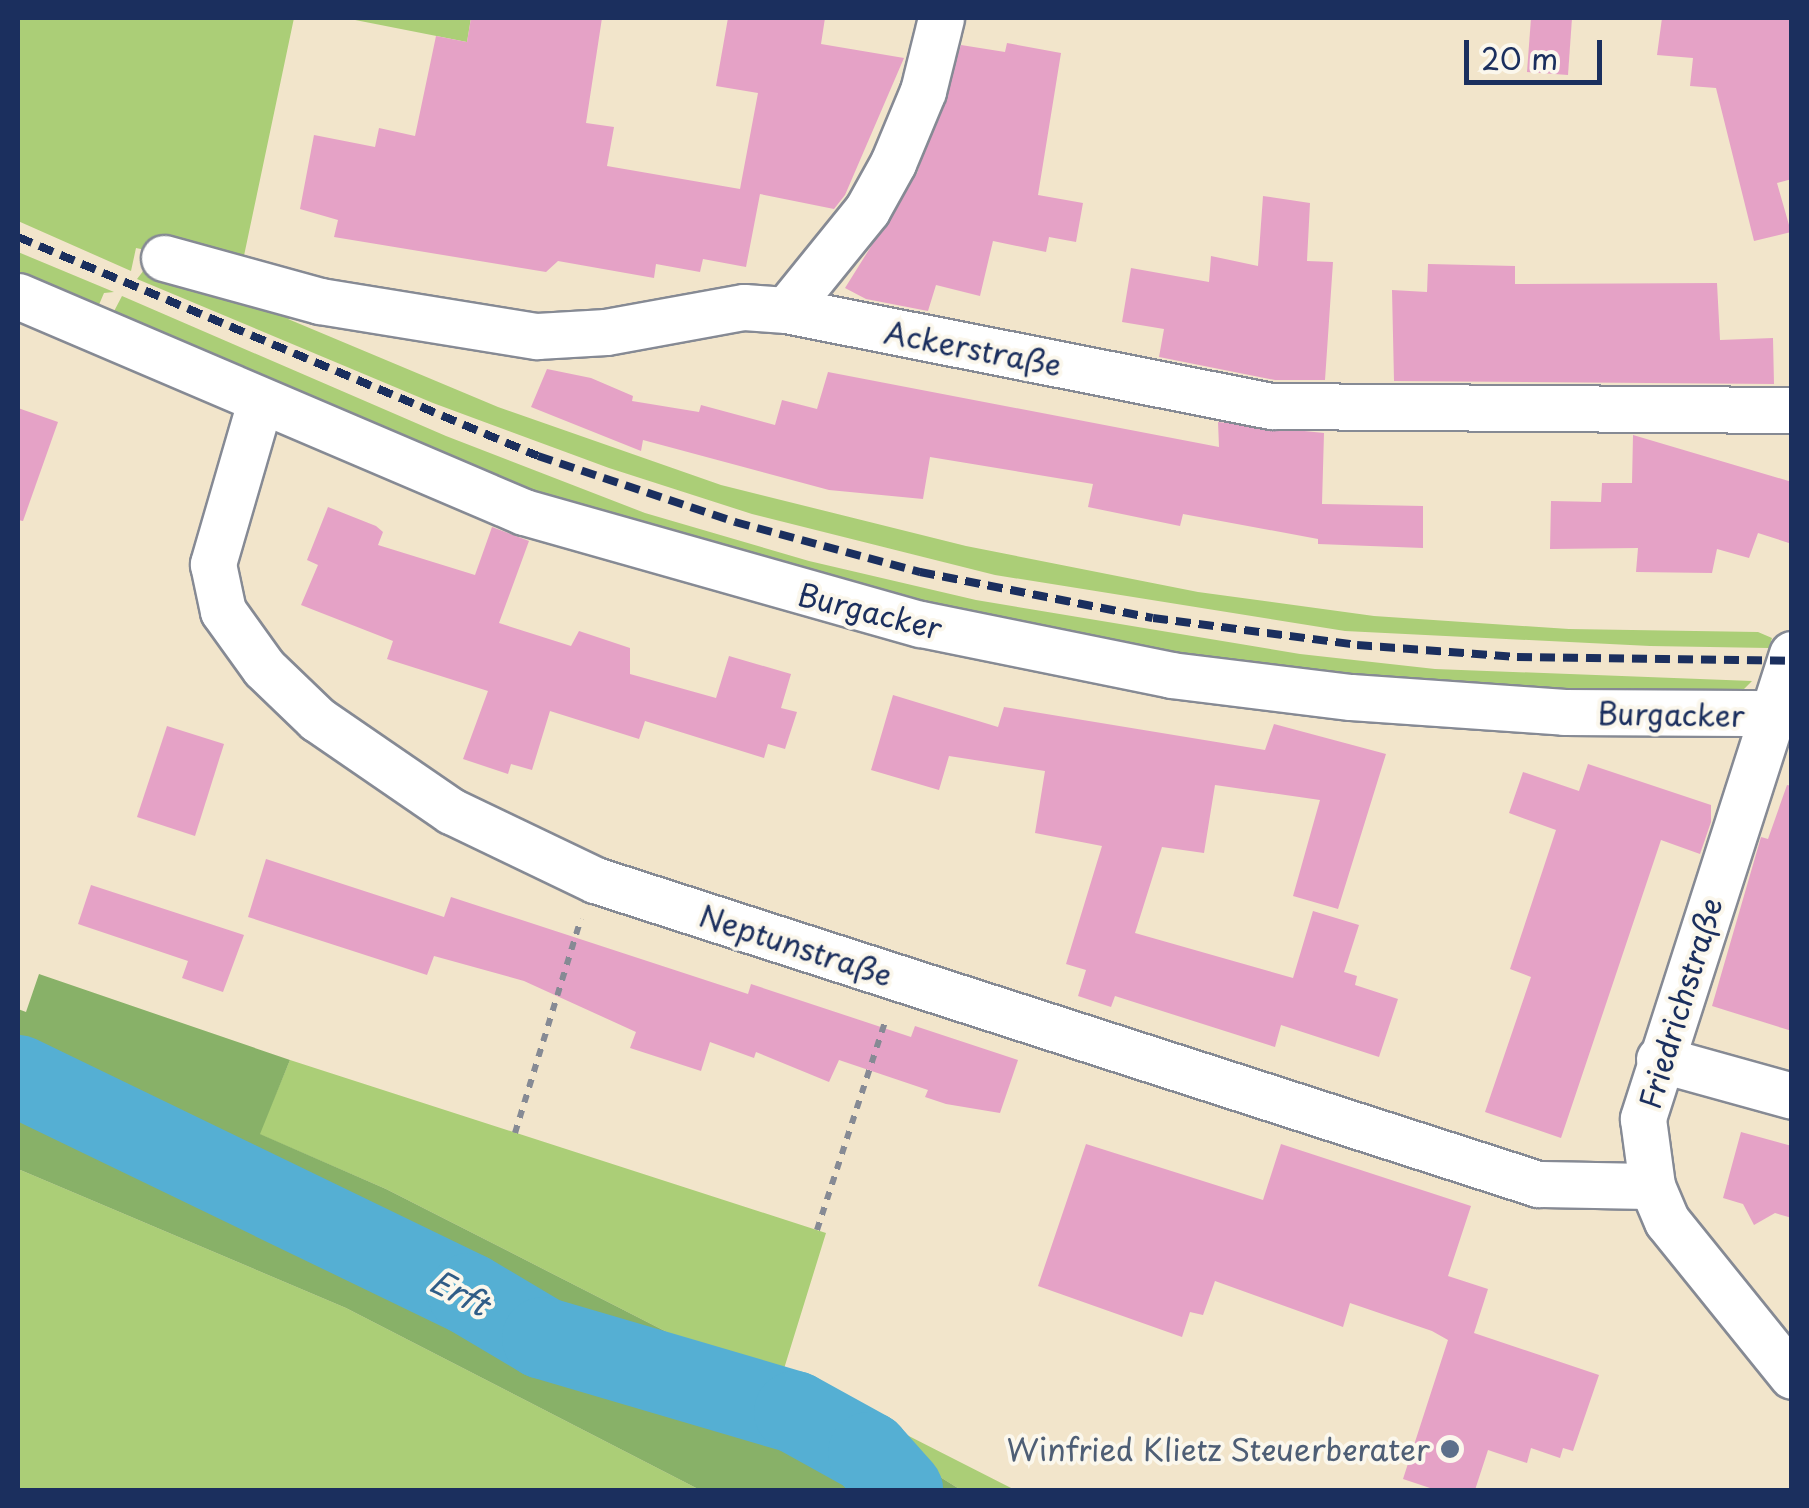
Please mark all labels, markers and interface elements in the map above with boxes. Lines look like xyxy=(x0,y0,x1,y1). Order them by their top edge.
scale bar xyxy=(1469,20,1606,82)
text: 20 m xyxy=(1481,35,1558,80)
street label: Ackerstraße xyxy=(881,313,1065,383)
street label: Burgacker xyxy=(794,576,946,646)
street label: Burgacker xyxy=(1597,695,1745,733)
street label: Friedrichstraße xyxy=(1631,893,1729,1113)
street label: Neptunstraße xyxy=(695,897,897,993)
water label: Erft xyxy=(424,1261,496,1323)
place label: Winfried Klietz Steuerberater xyxy=(1005,1431,1430,1467)
marker: Winfried Klietz Steuerberater xyxy=(1439,1438,1461,1460)

